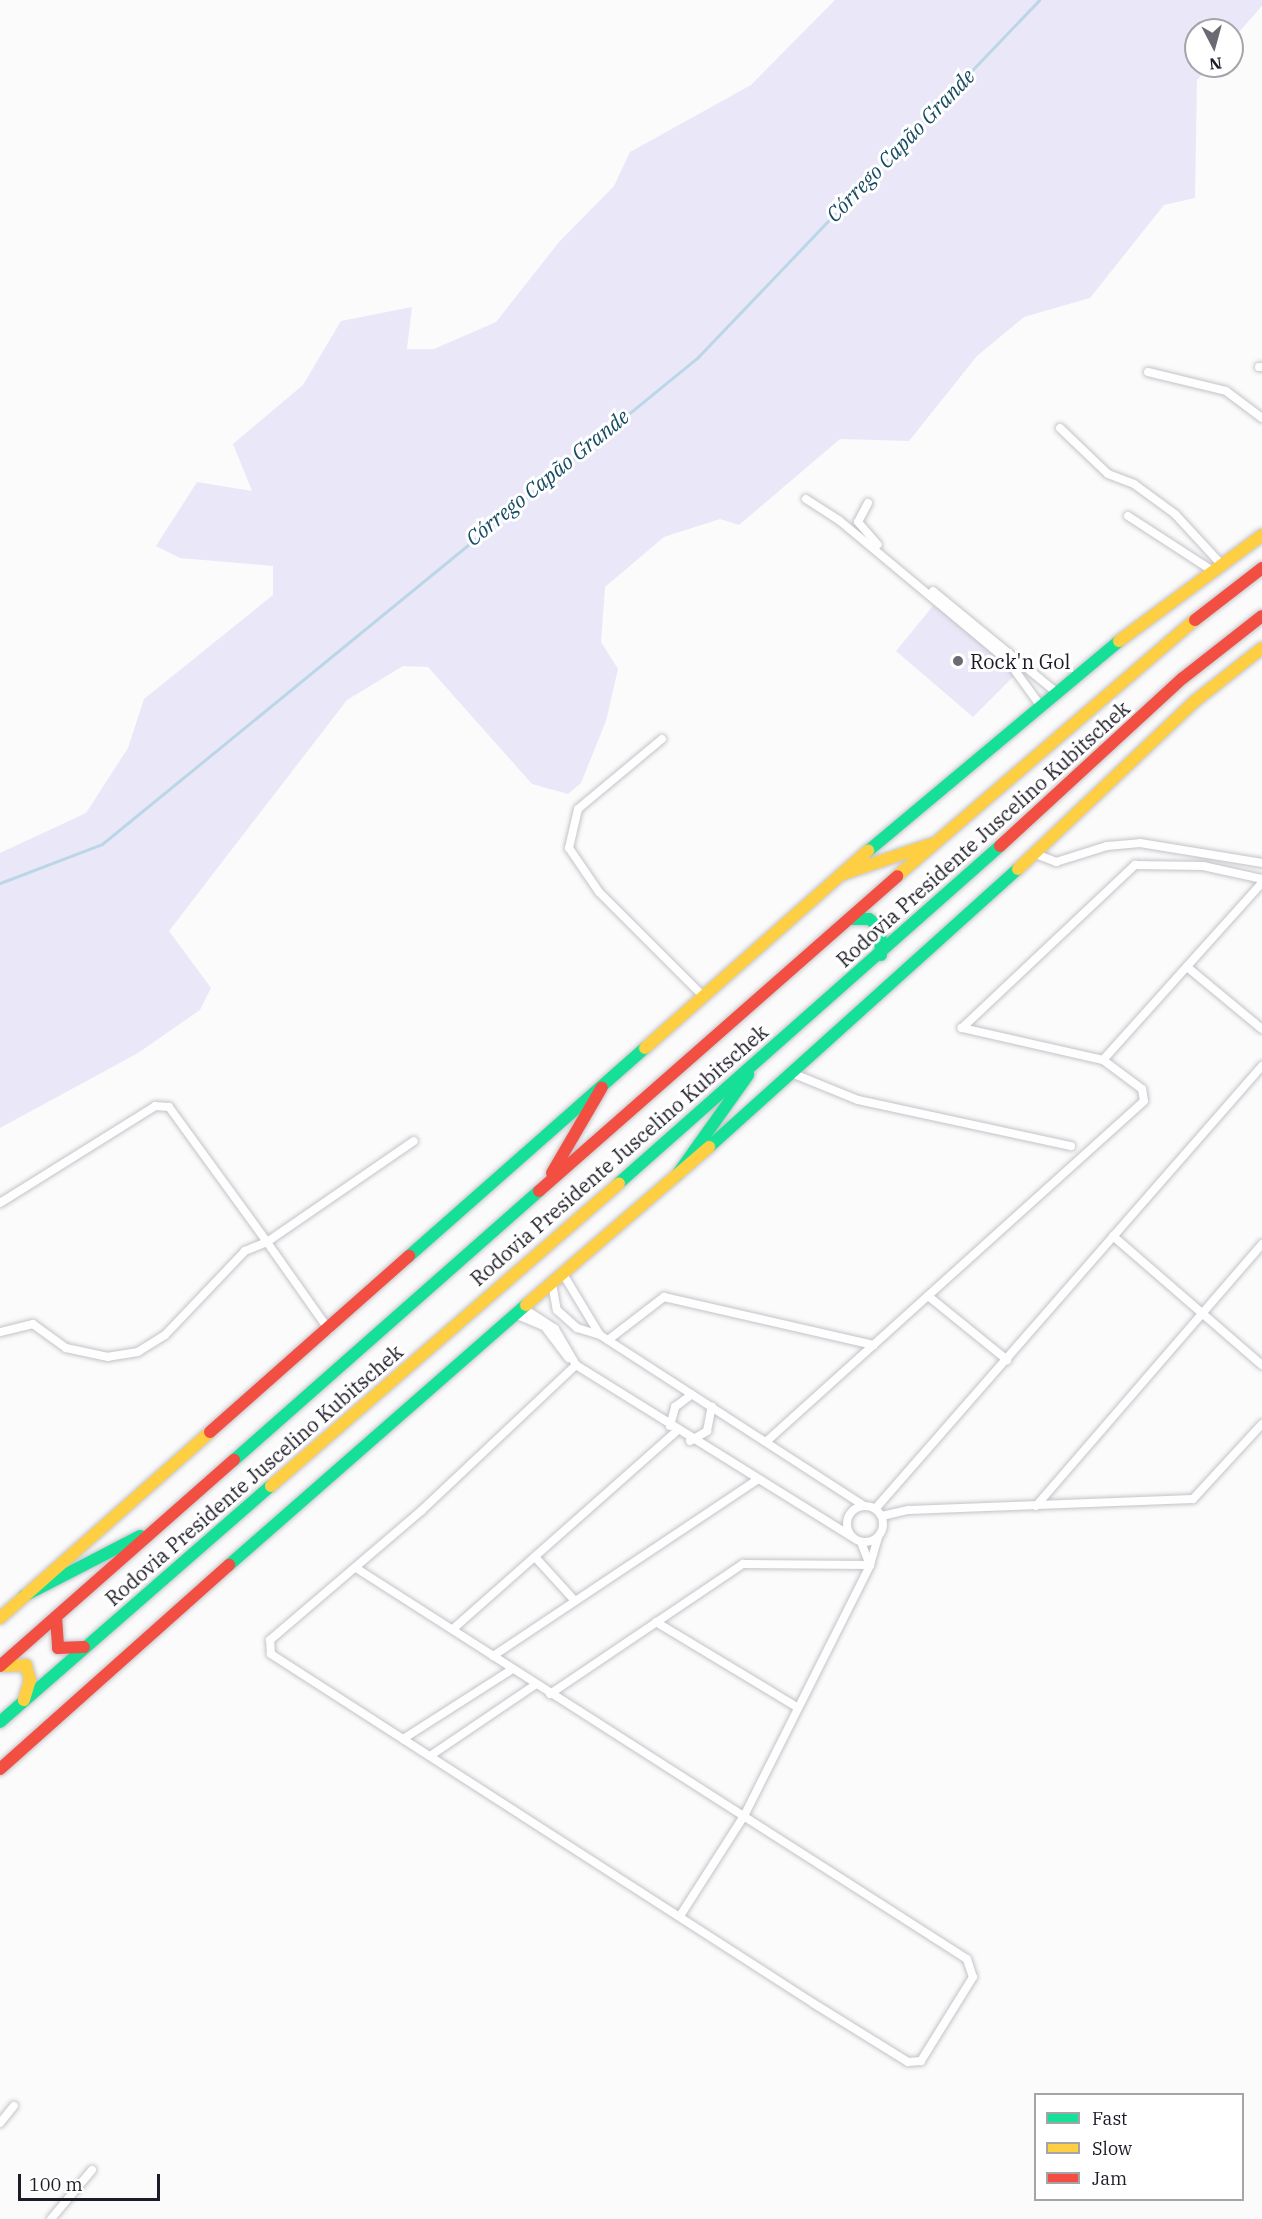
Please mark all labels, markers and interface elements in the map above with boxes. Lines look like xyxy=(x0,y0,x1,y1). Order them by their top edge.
north arrow xyxy=(1184,18,1244,78)
text: N xyxy=(1208,53,1223,75)
water label: Córrego Capão Grande xyxy=(820,63,980,227)
water label: Córrego Capão Grande xyxy=(460,403,634,551)
place label: Rock'n Gol xyxy=(970,649,1071,673)
marker: Rock'n Gol xyxy=(951,654,965,668)
street label: Rodovia Presidente Juscelino Kubitschek xyxy=(832,696,1134,972)
street label: Rodovia Presidente Juscelino Kubitschek xyxy=(466,1019,772,1291)
street label: Rodovia Presidente Juscelino Kubitschek xyxy=(101,1339,407,1611)
legend xyxy=(1034,2093,1244,2201)
text: Fast xyxy=(1092,2107,1127,2130)
text: Slow xyxy=(1092,2137,1132,2160)
scale bar xyxy=(21,2162,164,2200)
text: Jam xyxy=(1092,2167,1127,2190)
text: 100 m xyxy=(29,2173,83,2196)

